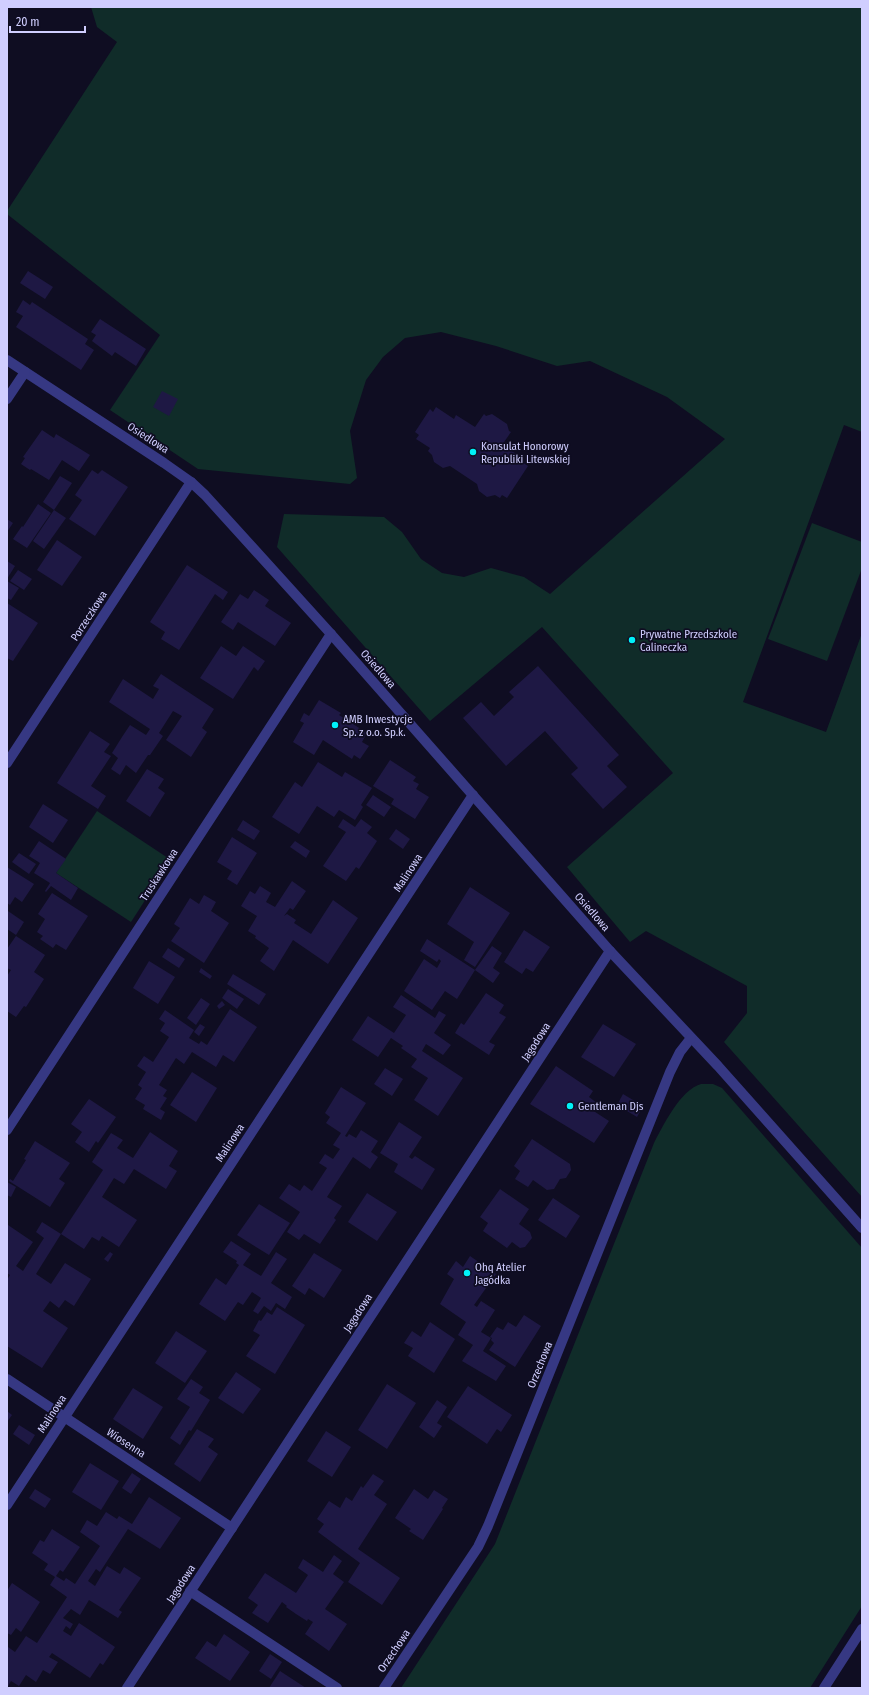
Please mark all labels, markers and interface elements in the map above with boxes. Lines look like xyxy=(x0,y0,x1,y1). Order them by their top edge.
scale bar xyxy=(10,8,85,34)
text: 20 m xyxy=(16,15,40,29)
street label: Osiedlowa xyxy=(125,420,171,456)
place label: Konsulat Honorowy Republiki Litewskiej xyxy=(481,440,571,466)
marker: Konsulat Honorowy Republiki Litewskiej xyxy=(468,447,478,457)
street label: Porzeczkowa xyxy=(68,589,110,643)
place label: Prywatne Przedszkole Calineczka xyxy=(640,628,737,654)
marker: Prywatne Przedszkole Calineczka xyxy=(627,635,637,645)
street label: Osiedlowa xyxy=(358,647,398,691)
place label: AMB Inwestycje Sp. z o.o. Sp.k. xyxy=(343,713,413,739)
marker: AMB Inwestycje Sp. z o.o. Sp.k. xyxy=(330,720,340,730)
street label: Truskawkowa xyxy=(137,846,181,904)
street label: Malinowa xyxy=(391,852,425,894)
street label: Osiedlowa xyxy=(572,890,612,934)
street label: Jagodowa xyxy=(519,1020,553,1064)
place label: Gentleman Djs xyxy=(578,1100,644,1113)
marker: Gentleman Djs xyxy=(565,1101,575,1111)
street label: Malinowa xyxy=(213,1122,247,1164)
place label: Ohq Atelier Jagódka xyxy=(475,1261,526,1287)
marker: Ohq Atelier Jagódka xyxy=(462,1268,472,1278)
street label: Jagodowa xyxy=(341,1291,375,1335)
street label: Orzechowa xyxy=(525,1340,555,1390)
street label: Malinowa xyxy=(35,1393,69,1435)
street label: Wiosenna xyxy=(104,1426,148,1460)
street label: Jagodowa xyxy=(164,1562,198,1606)
street label: Orzechowa xyxy=(375,1627,413,1675)

